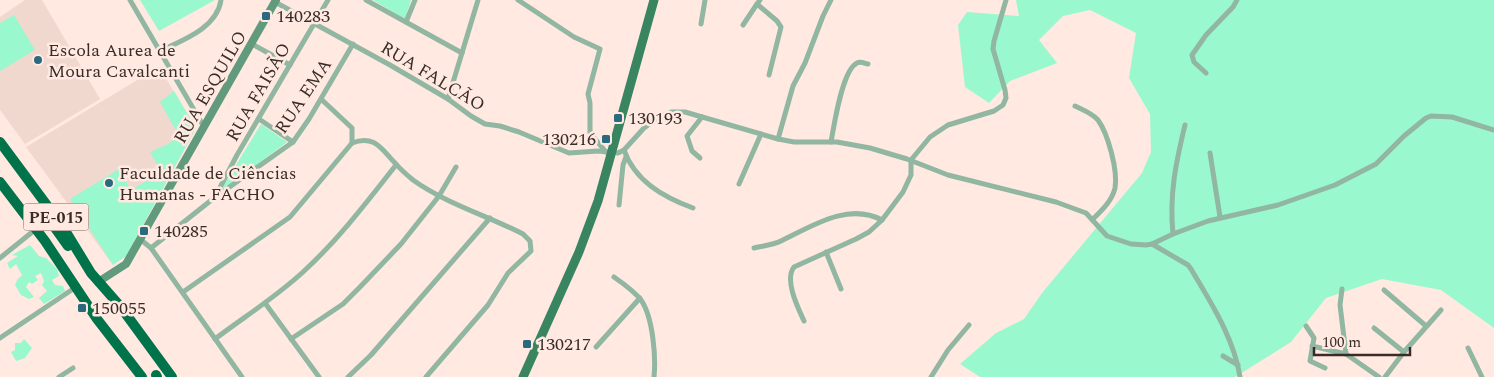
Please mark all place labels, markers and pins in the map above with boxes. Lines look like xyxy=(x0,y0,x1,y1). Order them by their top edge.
place label: 140283 xyxy=(276,3,330,30)
marker: 140283 xyxy=(260,10,272,22)
place label: Escola Aurea de Moura Cavalcanti xyxy=(48,37,190,85)
marker: Escola Aurea de Moura Cavalcanti xyxy=(32,54,44,66)
place label: 130193 xyxy=(628,105,682,132)
marker: 130193 xyxy=(612,112,624,124)
place label: 130216 xyxy=(542,126,596,153)
marker: 130216 xyxy=(600,133,612,145)
place label: Faculdade de Ciências Humanas - FACHO xyxy=(119,160,297,208)
marker: Faculdade de Ciências Humanas - FACHO xyxy=(103,177,115,189)
place label: 140285 xyxy=(154,218,208,245)
marker: 140285 xyxy=(138,225,150,237)
place label: 150055 xyxy=(92,295,146,322)
marker: 150055 xyxy=(76,302,88,314)
place label: 130217 xyxy=(537,331,591,358)
marker: 130217 xyxy=(521,338,533,350)

